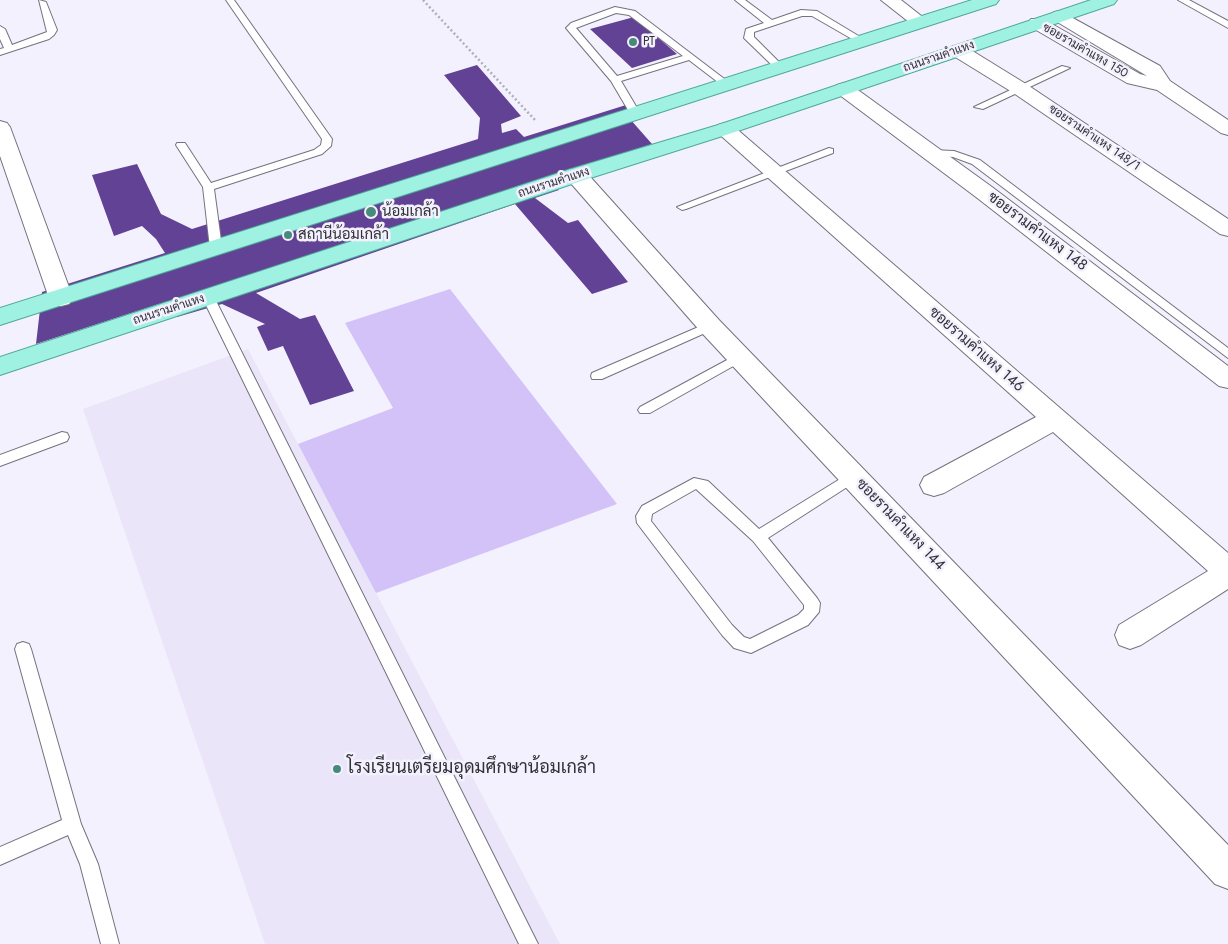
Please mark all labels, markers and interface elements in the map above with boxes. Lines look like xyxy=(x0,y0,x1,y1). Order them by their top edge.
street label: ซอยรามคำแหง 150 xyxy=(1040,21,1130,81)
place label: PT xyxy=(643,35,655,49)
marker: PT xyxy=(627,36,639,48)
street label: ถนนรามคำแหง xyxy=(902,38,976,76)
street label: ซอยรามคำแหง 148/1 xyxy=(1045,102,1143,174)
street label: ถนนรามคำแหง xyxy=(516,165,592,201)
street label: ซอยรามคำแหง 148 xyxy=(984,189,1090,275)
place label: น้อมเกล้า xyxy=(382,203,439,221)
marker: น้อมเกล้า xyxy=(364,205,378,219)
place label: สถานีน้อมเกล้า xyxy=(298,226,389,244)
marker: สถานีน้อมเกล้า xyxy=(282,229,294,241)
street label: ถนนรามคำแหง xyxy=(131,292,207,328)
street label: ซอยรามคำแหง 146 xyxy=(925,304,1027,396)
street label: ซอยรามคำแหง 144 xyxy=(852,475,948,575)
place label: โรงเรียนเตรียมอุดมศึกษาน้อมเกล้า xyxy=(347,758,596,780)
marker: โรงเรียนเตรียมอุดมศึกษาน้อมเกล้า xyxy=(331,763,343,775)

